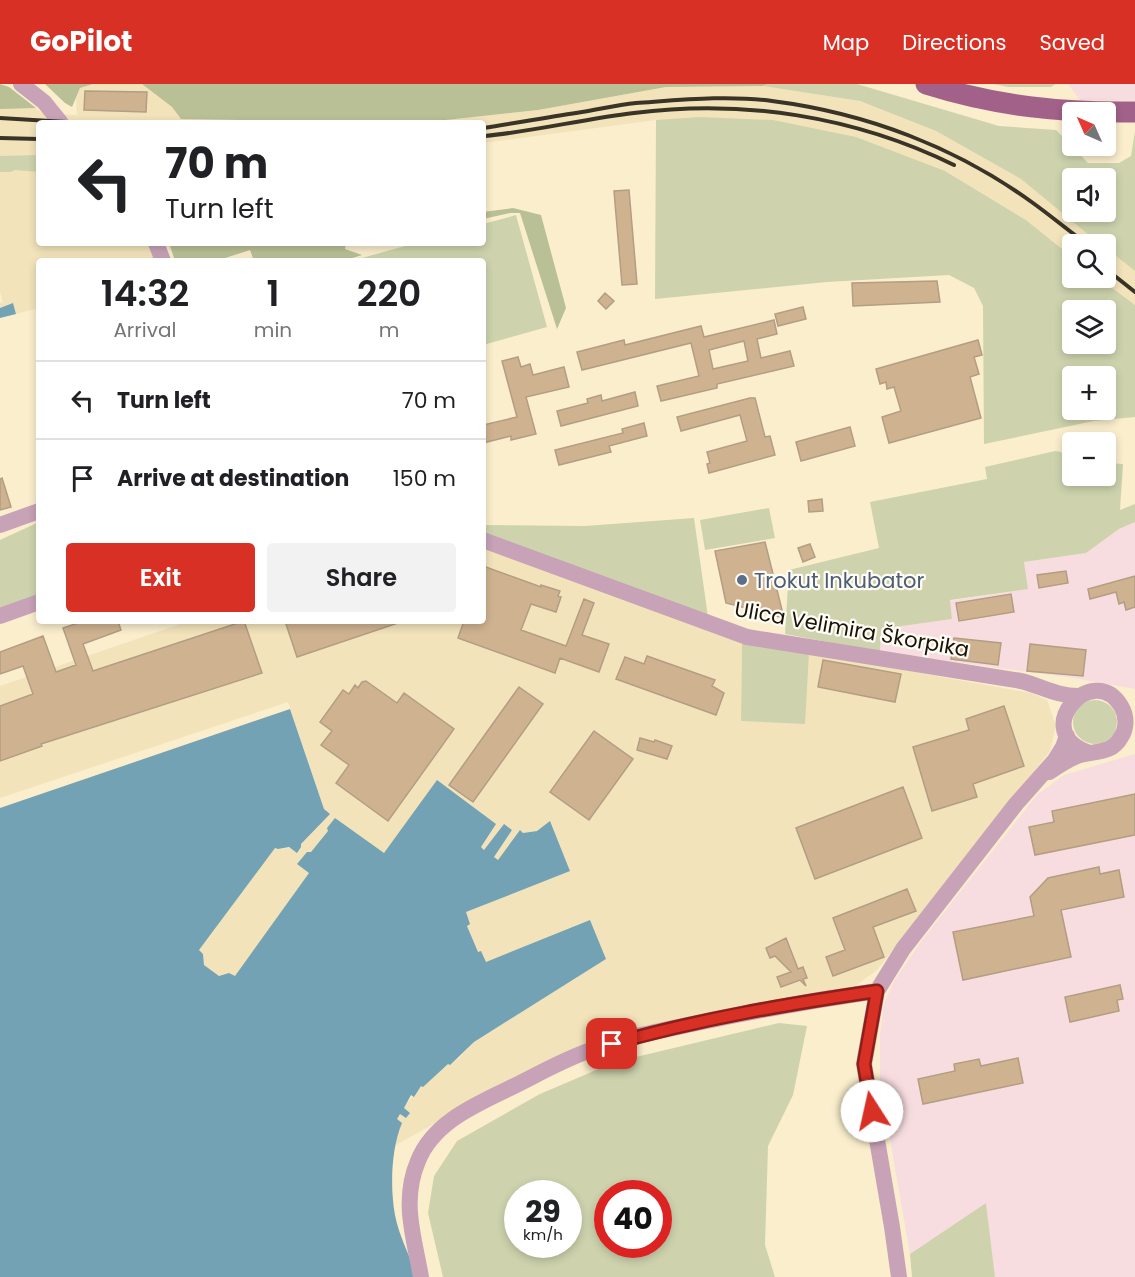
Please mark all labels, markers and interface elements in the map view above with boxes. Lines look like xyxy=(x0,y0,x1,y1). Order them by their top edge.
text: GoPilot xyxy=(30,22,132,61)
text: Map xyxy=(823,28,869,57)
text: Directions xyxy=(902,28,1006,57)
text: Saved xyxy=(1039,28,1105,57)
north arrow xyxy=(1062,102,1116,156)
map controls xyxy=(1062,102,1116,486)
text: 70 m xyxy=(165,134,268,193)
icon: left xyxy=(66,144,144,222)
button: sound xyxy=(1062,168,1116,222)
text: Turn left xyxy=(165,190,274,227)
button: search xyxy=(1062,234,1116,288)
text: 14:32 xyxy=(101,268,189,319)
text: 1 xyxy=(266,268,279,319)
text: 220 xyxy=(357,268,421,319)
button: layers xyxy=(1062,300,1116,354)
text: Arrival xyxy=(113,316,176,344)
text: min xyxy=(254,316,292,344)
text: m xyxy=(379,316,399,344)
button: + xyxy=(1062,366,1116,420)
icon: left xyxy=(66,384,99,417)
text: Turn left xyxy=(117,385,211,416)
text: 70 m xyxy=(402,385,456,416)
button: − xyxy=(1062,432,1116,486)
icon: arrive xyxy=(66,462,99,495)
text: Arrive at destination xyxy=(117,463,349,494)
text: 150 m xyxy=(393,463,456,494)
button: Exit xyxy=(66,543,255,612)
button: Share xyxy=(267,543,456,612)
place label: Trokut Inkubator xyxy=(754,566,924,595)
marker: Trokut Inkubator xyxy=(735,573,749,587)
street label: Ulica Velimira Škorpika xyxy=(732,594,972,664)
pin xyxy=(586,1018,637,1069)
icon: arrive xyxy=(595,1027,628,1060)
position arrow xyxy=(840,1079,904,1143)
speed limit sign: 40 xyxy=(594,1180,672,1258)
text: 29 xyxy=(525,1190,561,1233)
text: km/h xyxy=(523,1224,563,1245)

